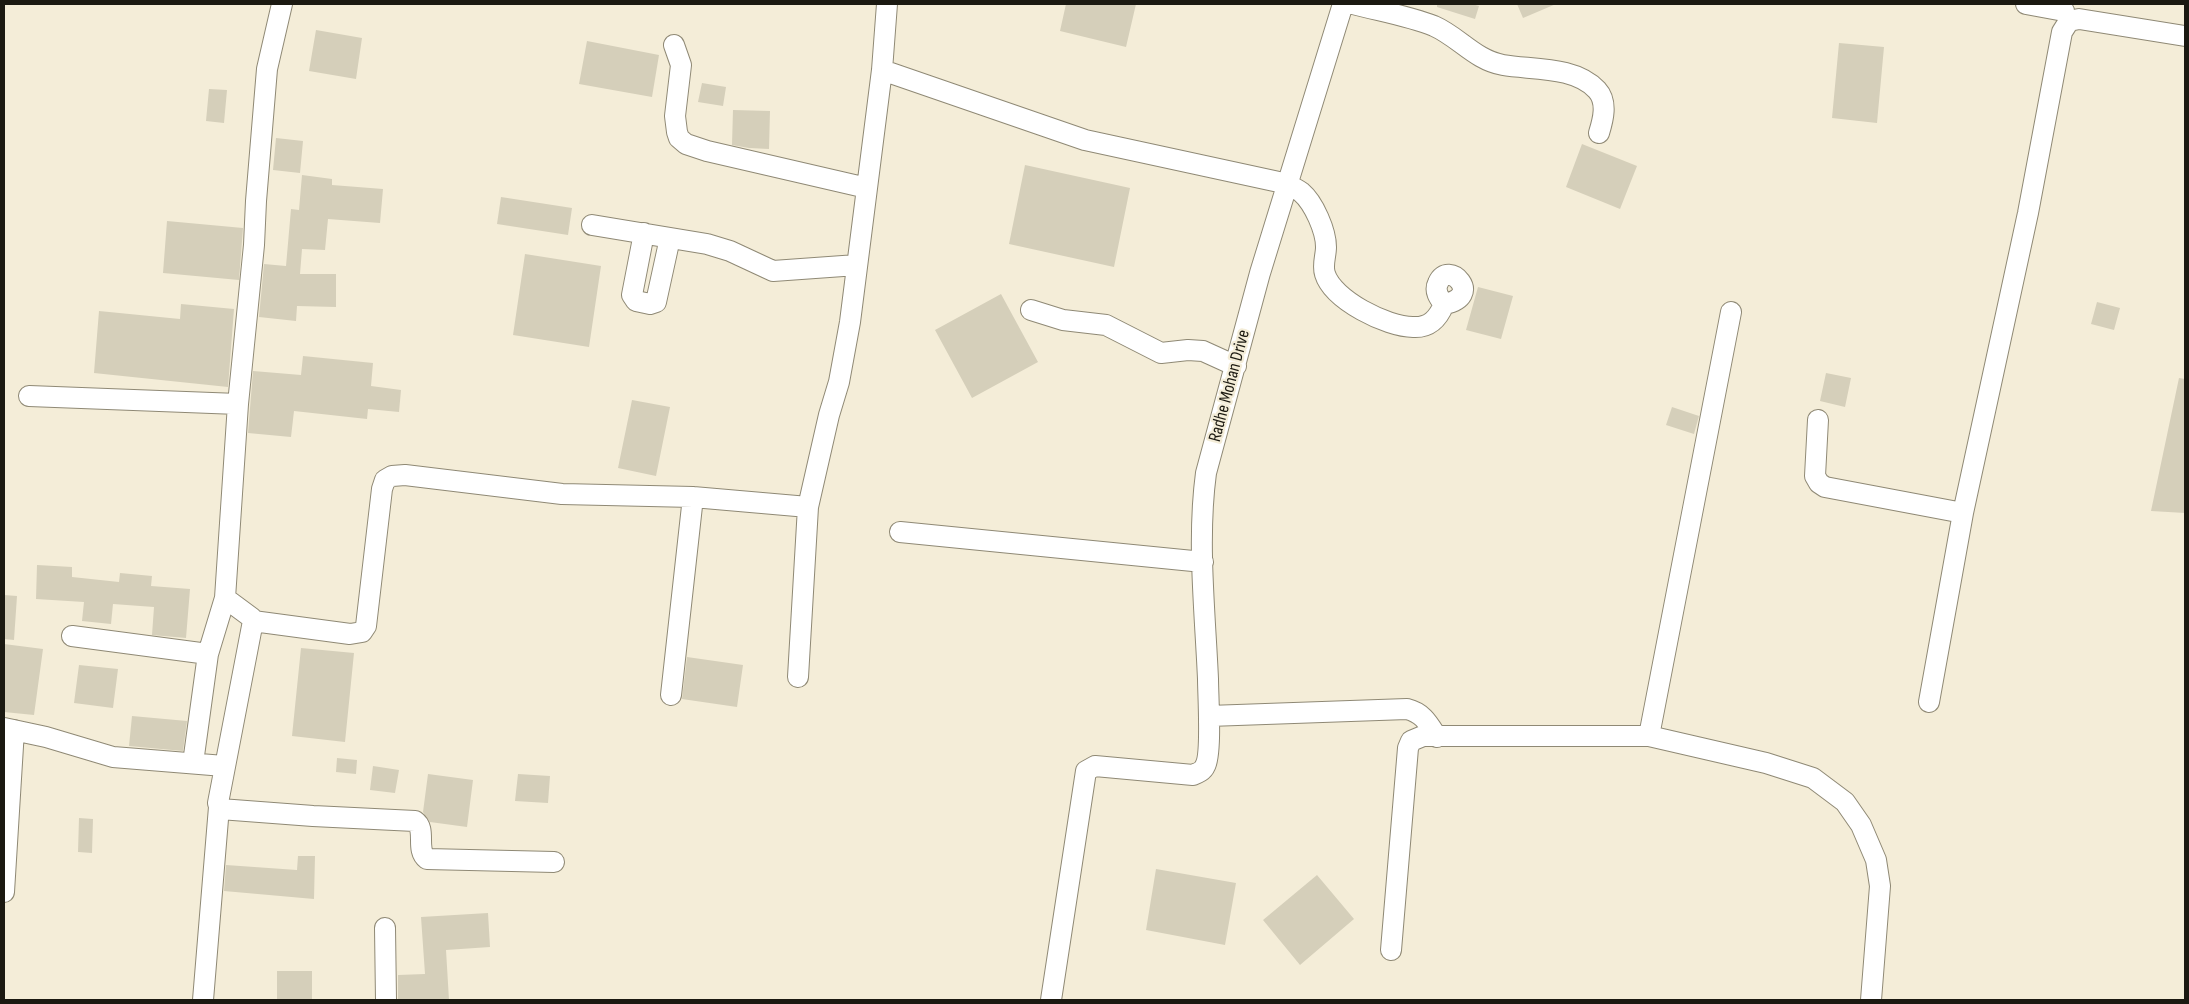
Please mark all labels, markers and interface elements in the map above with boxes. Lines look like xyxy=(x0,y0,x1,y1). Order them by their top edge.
street label: Radhe Mohan Drive xyxy=(1205,328,1255,444)

